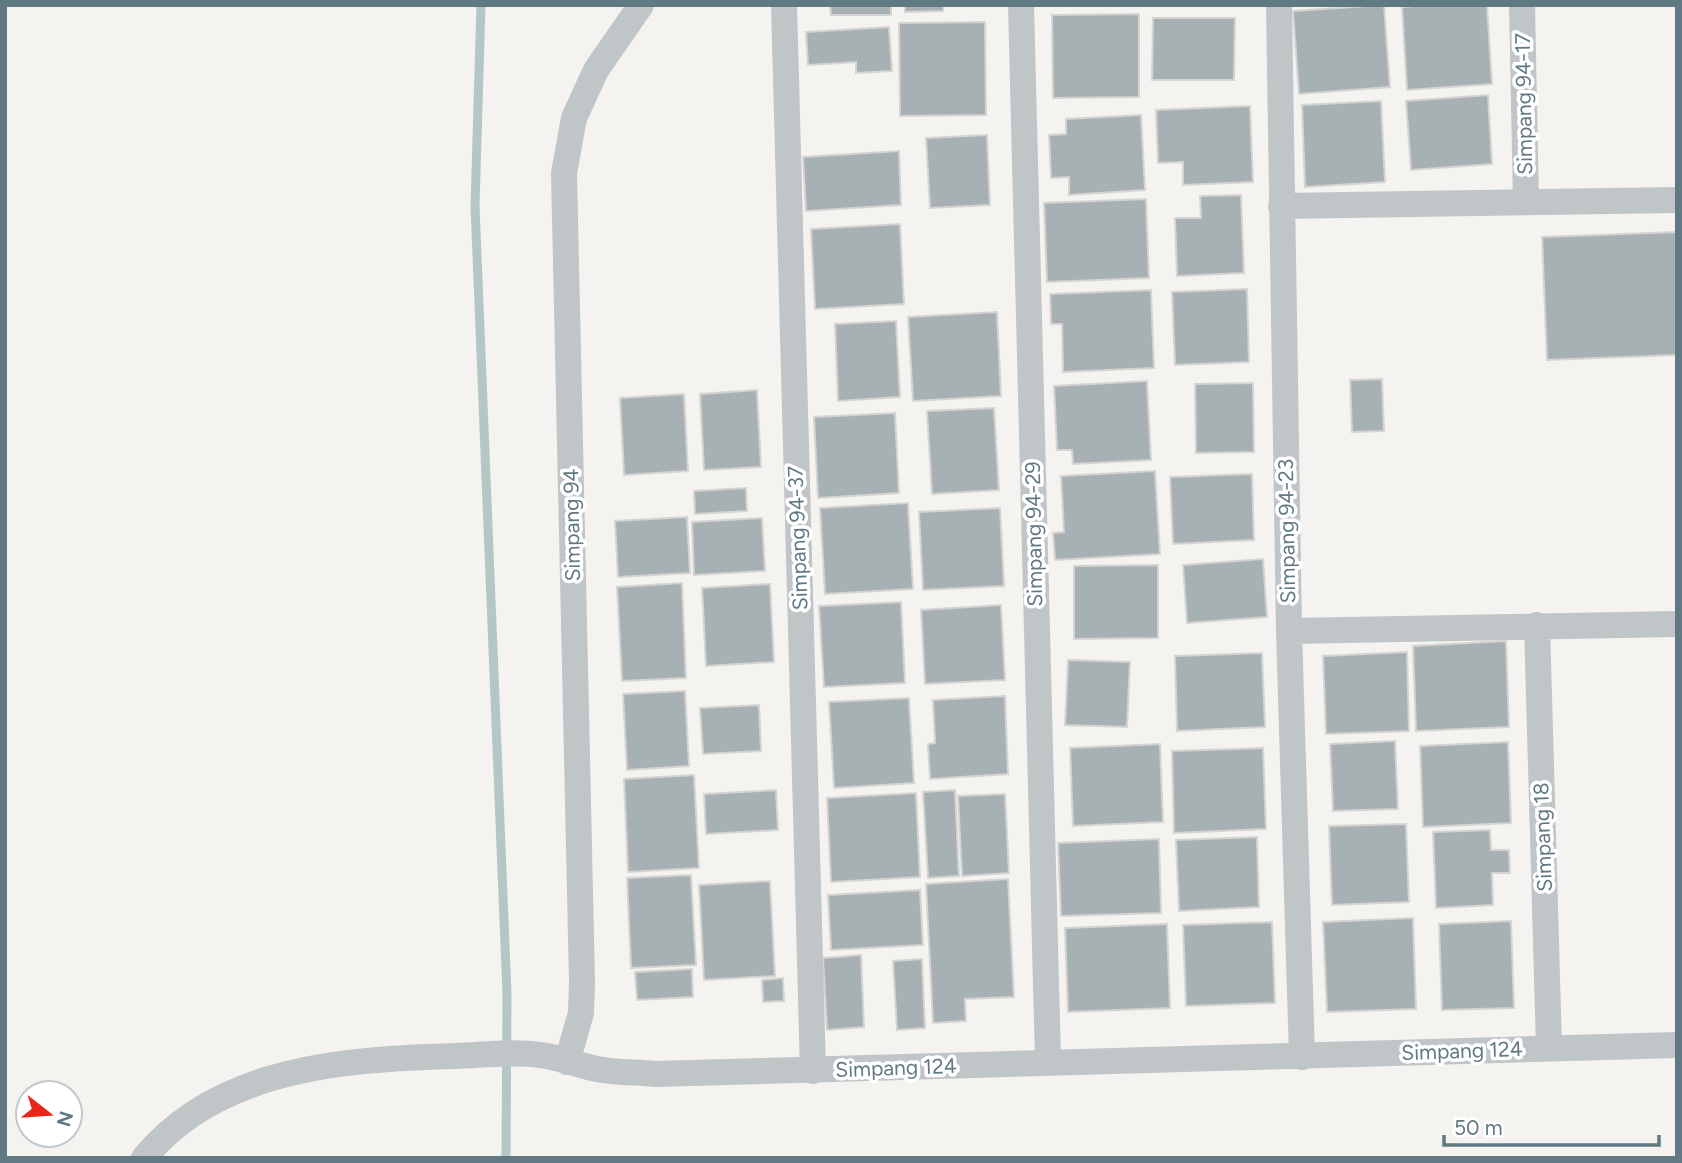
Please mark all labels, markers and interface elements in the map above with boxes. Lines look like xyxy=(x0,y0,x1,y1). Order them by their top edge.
street label: Simpang 94-17 xyxy=(1510,33,1537,175)
street label: Simpang 94-23 xyxy=(1273,458,1300,604)
street label: Simpang 94-29 xyxy=(1020,461,1047,607)
street label: Simpang 94-37 xyxy=(782,465,813,611)
street label: Simpang 94 xyxy=(558,468,585,582)
street label: Simpang 18 xyxy=(1528,782,1557,892)
street label: Simpang 124 xyxy=(1401,1036,1523,1065)
street label: Simpang 124 xyxy=(835,1053,957,1082)
north arrow xyxy=(14,1079,84,1149)
scale bar xyxy=(1444,1104,1659,1148)
text: N xyxy=(52,1108,78,1129)
text: 50 m xyxy=(1454,1115,1503,1140)

